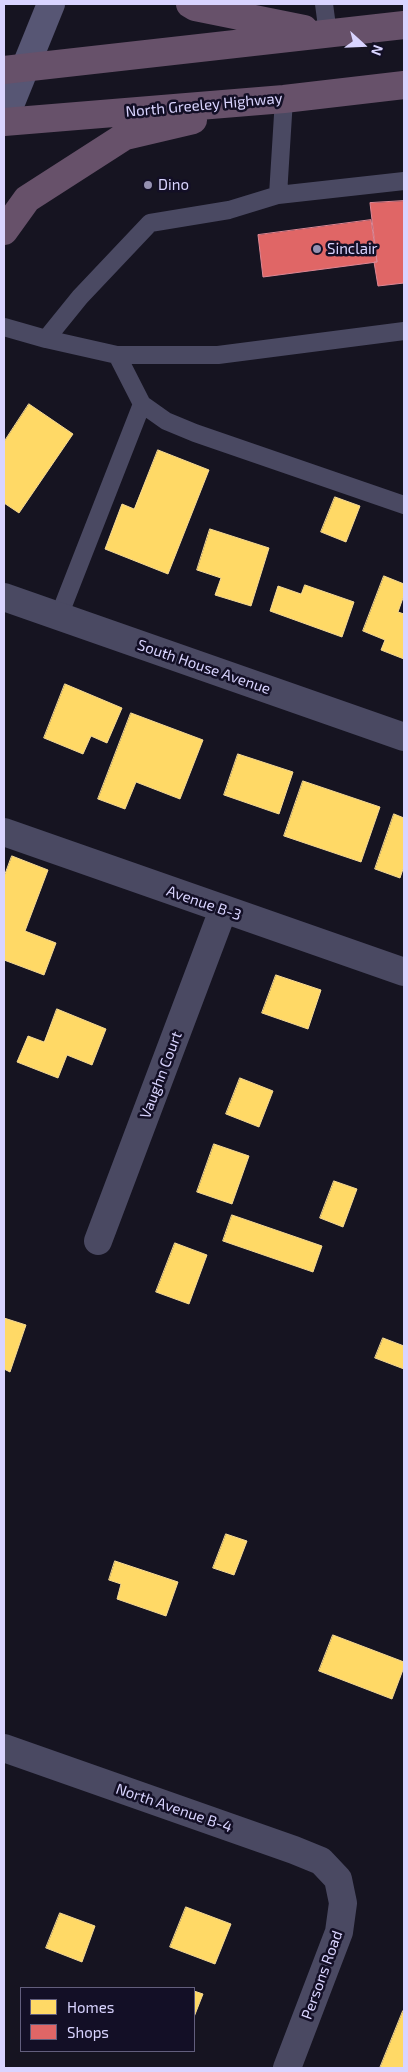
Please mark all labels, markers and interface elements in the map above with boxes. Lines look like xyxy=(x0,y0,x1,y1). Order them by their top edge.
north arrow xyxy=(338,20,388,70)
text: N xyxy=(368,43,387,58)
street label: North Greeley Highway xyxy=(125,89,283,121)
place label: Dino xyxy=(158,176,189,194)
marker: Dino xyxy=(142,179,154,191)
place label: Sinclair xyxy=(327,240,378,258)
marker: Sinclair xyxy=(311,243,323,255)
street label: South House Avenue xyxy=(135,636,273,698)
street label: Avenue B-3 xyxy=(164,882,244,924)
street label: Vaughn Court xyxy=(136,1029,186,1121)
street label: North Avenue B-4 xyxy=(114,1780,234,1836)
street label: Persons Road xyxy=(298,1928,346,2022)
legend xyxy=(20,1987,195,2052)
text: Homes xyxy=(67,1998,114,2016)
text: Shops xyxy=(67,2023,109,2041)

